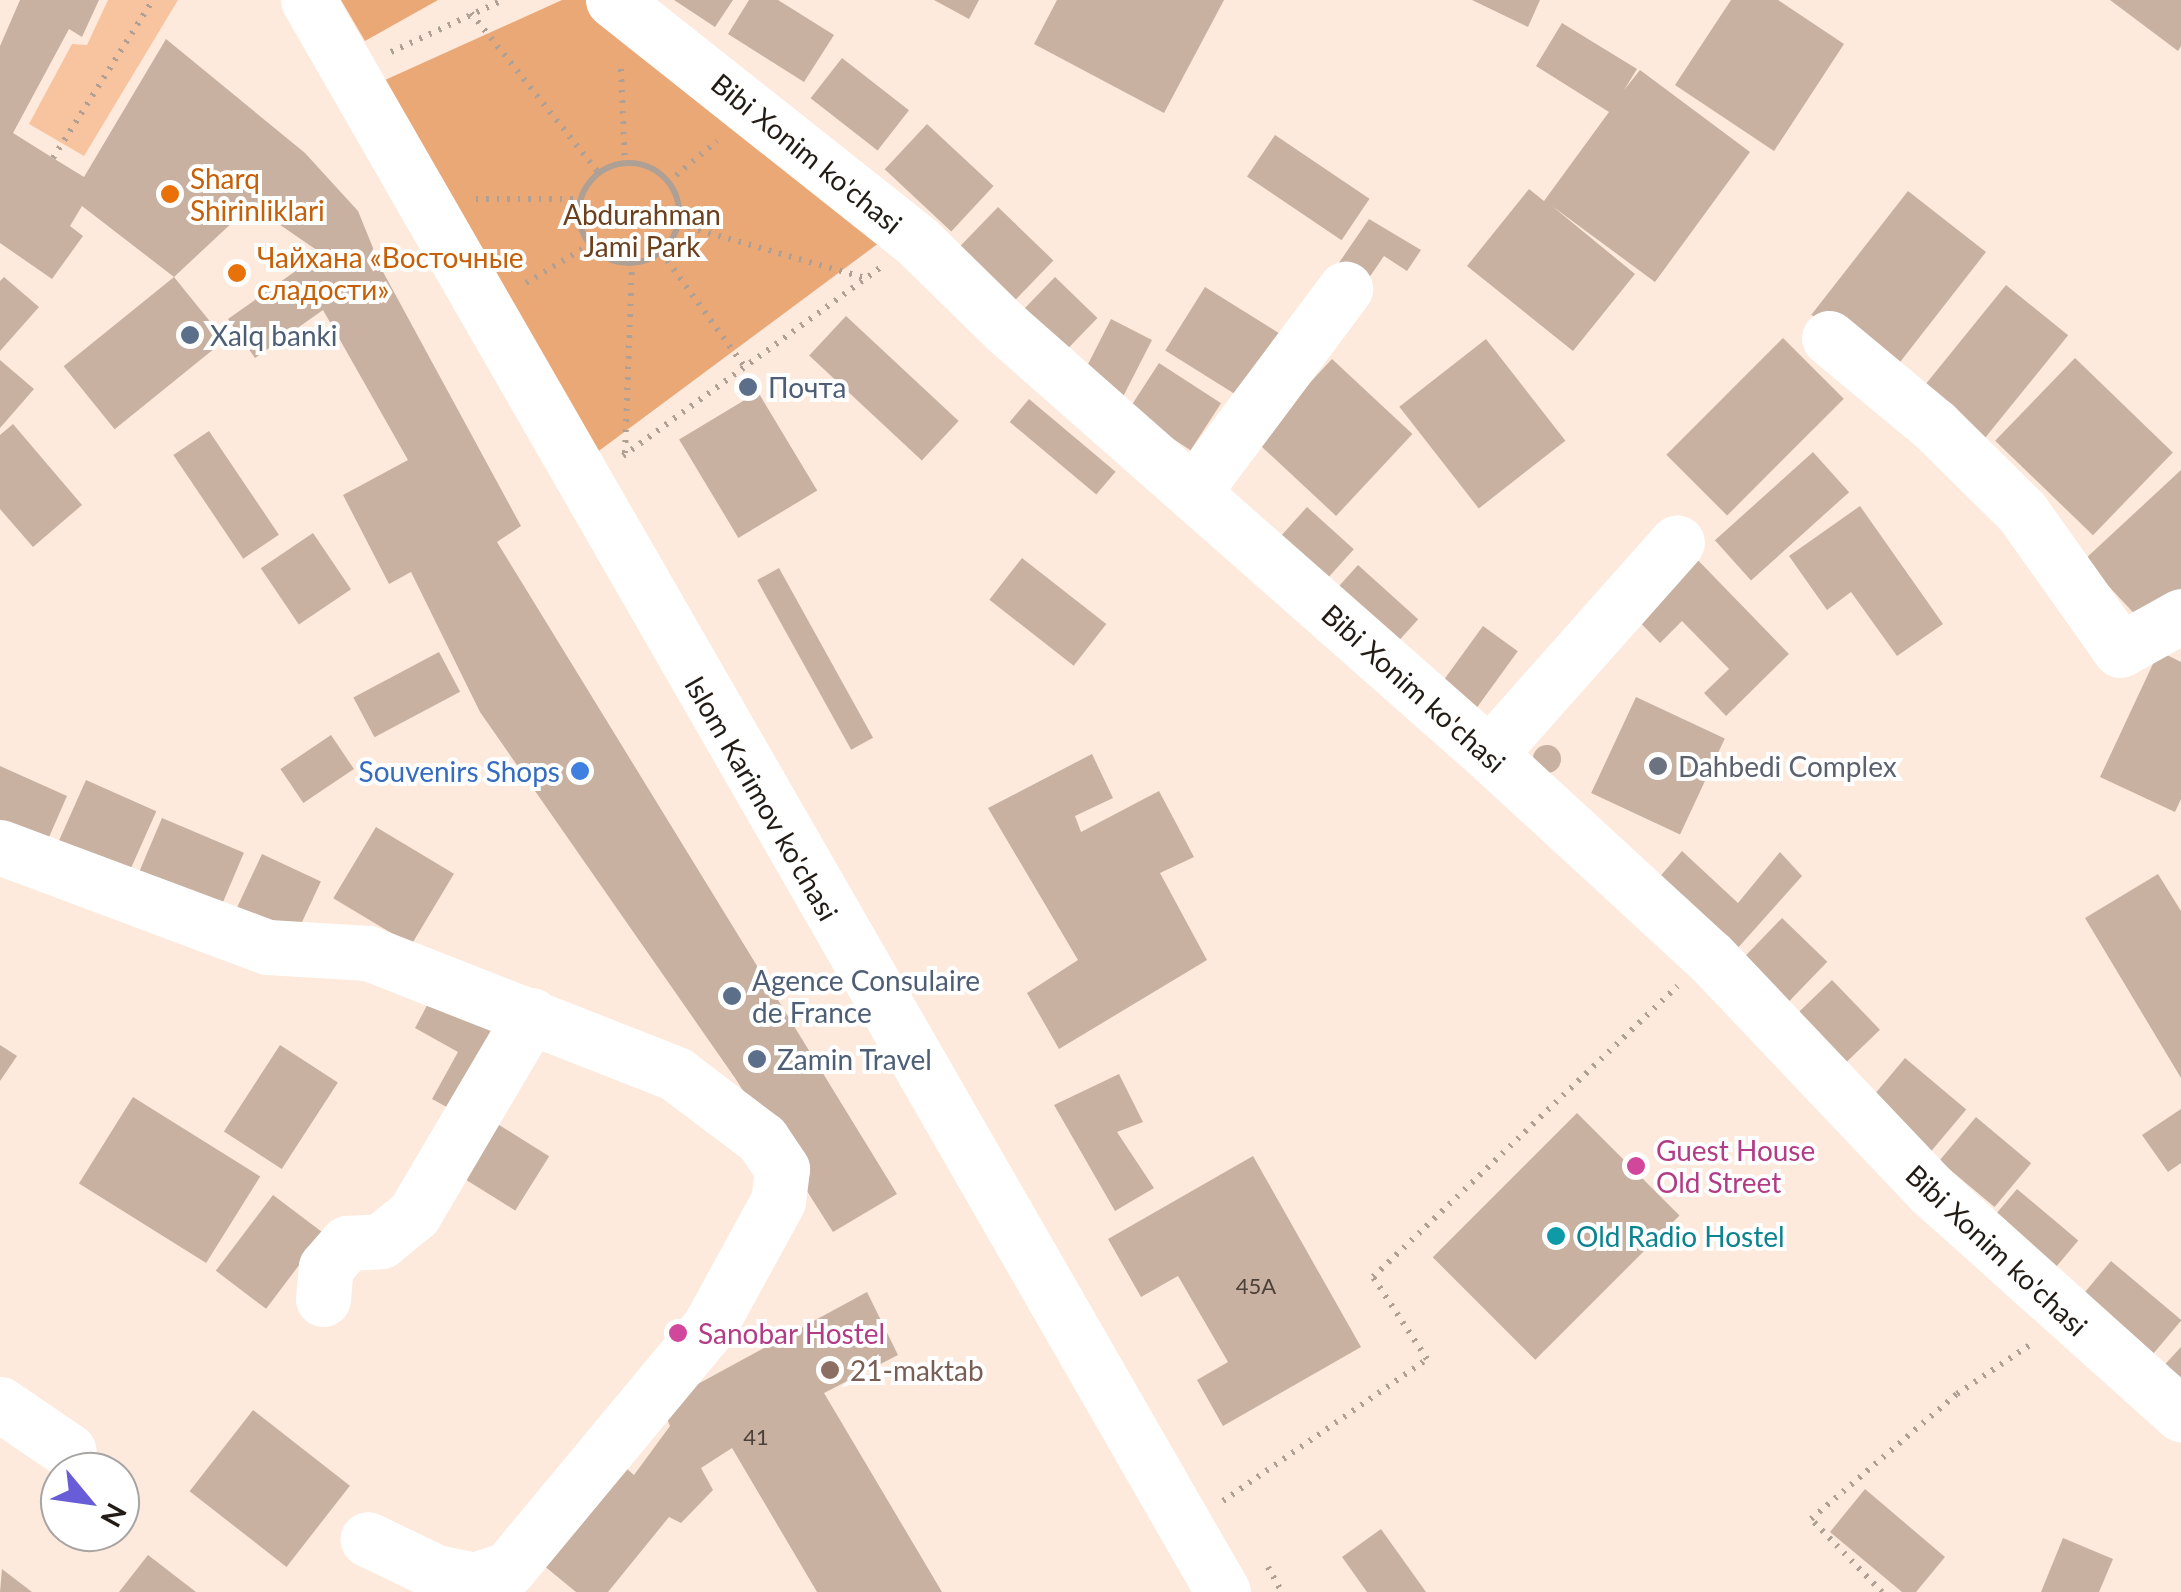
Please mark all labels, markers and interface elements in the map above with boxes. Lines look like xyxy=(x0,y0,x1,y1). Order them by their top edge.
street label: Bibi Xonim ko'chasi xyxy=(705,66,909,240)
place label: Sharq Shirinliklari xyxy=(190,161,325,227)
marker: Sharq Shirinliklari xyxy=(159,183,181,205)
park label: Abdurahman Jami Park xyxy=(563,197,721,263)
place label: Чайхана «Восточные сладости» xyxy=(257,240,524,306)
marker: Чайхана «Восточные сладости» xyxy=(226,262,248,284)
place label: Xalq banki xyxy=(210,318,337,352)
marker: Xalq banki xyxy=(179,324,201,346)
place label: Почта xyxy=(768,370,846,404)
marker: Почта xyxy=(737,376,759,398)
street label: Bibi Xonim ko'chasi xyxy=(1315,597,1513,779)
street label: Islom Karimov ko'chasi xyxy=(678,670,846,926)
place label: Dahbedi Complex xyxy=(1678,749,1897,783)
place label: Souvenirs Shops xyxy=(359,754,560,788)
marker: Dahbedi Complex xyxy=(1647,755,1669,777)
marker: Souvenirs Shops xyxy=(569,760,591,782)
place label: Agence Consulaire de France xyxy=(752,963,980,1029)
marker: Agence Consulaire de France xyxy=(721,985,743,1007)
place label: Zamin Travel xyxy=(777,1042,933,1076)
marker: Zamin Travel xyxy=(746,1048,768,1070)
place label: Guest House Old Street xyxy=(1656,1133,1815,1199)
marker: Guest House Old Street xyxy=(1625,1155,1647,1177)
street label: Bibi Xonim ko'chasi xyxy=(1900,1158,2094,1342)
place label: Old Radio Hostel xyxy=(1576,1219,1785,1253)
marker: Old Radio Hostel xyxy=(1545,1225,1567,1247)
house number: 45A xyxy=(1236,1273,1276,1299)
place label: Sanobar Hostel xyxy=(698,1316,886,1350)
marker: Sanobar Hostel xyxy=(667,1322,689,1344)
place label: 21-maktab xyxy=(850,1353,984,1387)
marker: 21-maktab xyxy=(819,1359,841,1381)
house number: 41 xyxy=(743,1424,769,1450)
north arrow xyxy=(40,1452,140,1552)
text: N xyxy=(94,1498,135,1533)

